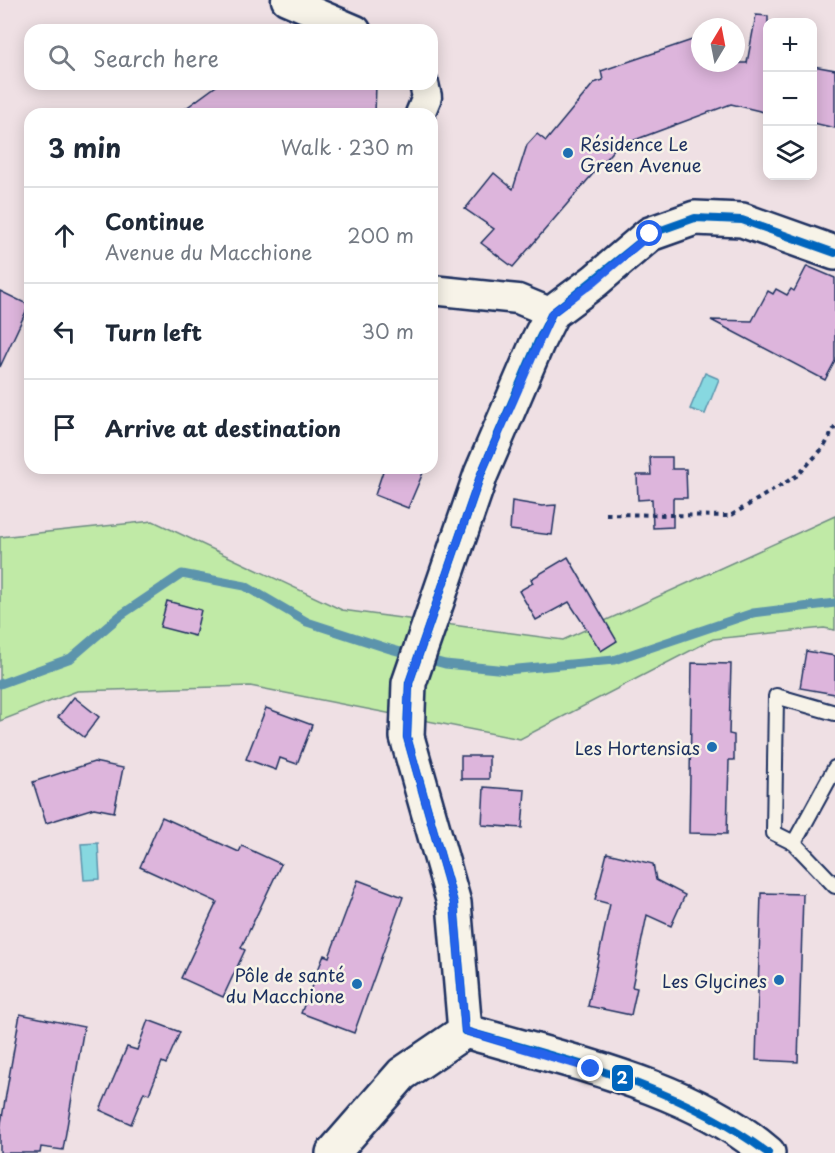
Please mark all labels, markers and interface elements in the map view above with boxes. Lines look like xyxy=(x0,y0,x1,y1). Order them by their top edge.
north arrow xyxy=(691,18,745,72)
map controls xyxy=(763,18,817,180)
button: + xyxy=(763,18,817,72)
search box xyxy=(24,24,438,90)
icon: search xyxy=(45,41,78,74)
text: Search here xyxy=(93,41,219,74)
button: − xyxy=(763,72,817,126)
button: layers xyxy=(763,126,817,180)
text: 3 min xyxy=(48,128,121,167)
place label: Résidence Le Green Avenue xyxy=(580,130,702,178)
text: Walk · 230 m xyxy=(281,132,414,162)
marker: Résidence Le Green Avenue xyxy=(561,146,575,160)
text: Continue xyxy=(105,204,204,237)
icon: ahead xyxy=(48,219,81,252)
text: 200 m xyxy=(347,220,414,250)
route start xyxy=(636,220,662,246)
text: Avenue du Macchione xyxy=(105,237,312,267)
icon: left xyxy=(48,315,81,348)
text: Turn left xyxy=(105,315,202,348)
text: 30 m xyxy=(361,316,414,346)
icon: arrive xyxy=(48,411,81,444)
text: Arrive at destination xyxy=(105,411,341,444)
place label: Les Hortensias xyxy=(575,734,700,761)
marker: Les Hortensias xyxy=(705,740,719,754)
place label: Pôle de santé du Macchione xyxy=(226,961,345,1009)
place label: Les Glycines xyxy=(662,967,767,994)
marker: Les Glycines xyxy=(772,973,786,987)
marker: Pôle de santé du Macchione xyxy=(350,977,364,991)
route end xyxy=(577,1055,603,1081)
line badge: 2 xyxy=(611,1064,634,1092)
text: 2 xyxy=(616,1065,628,1089)

